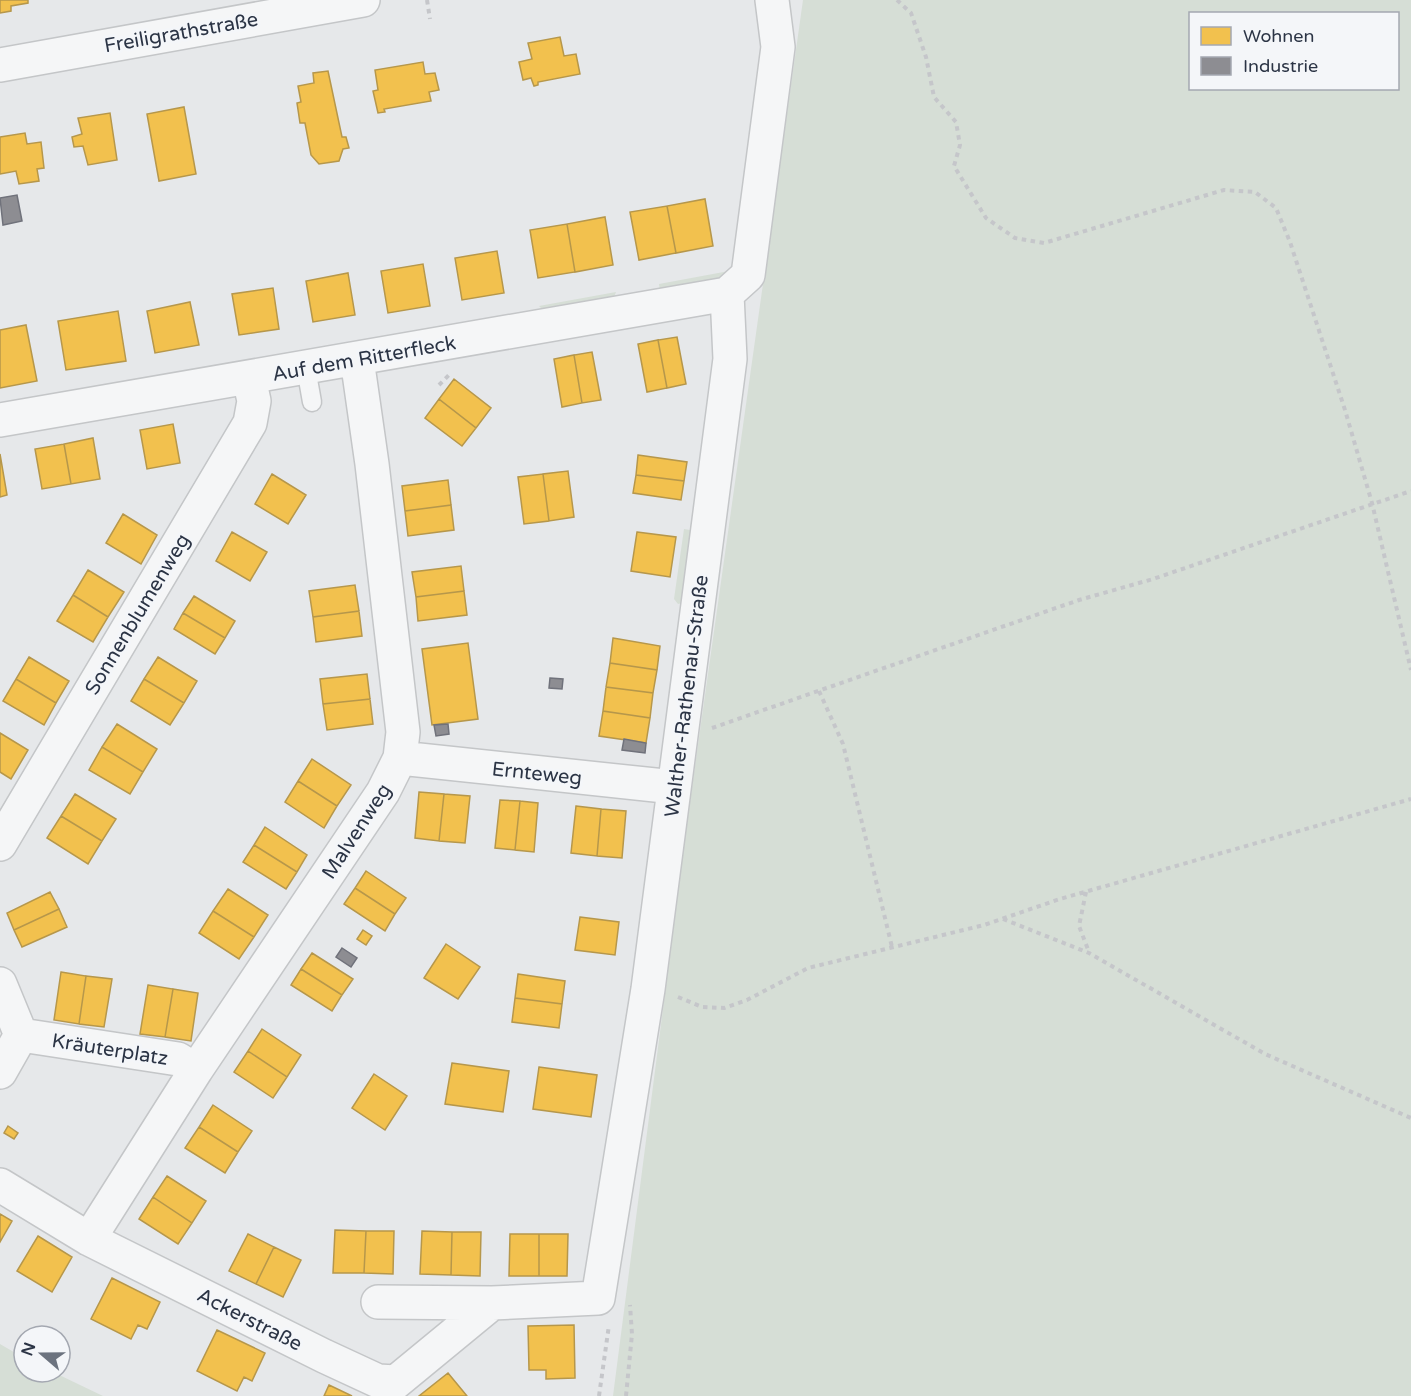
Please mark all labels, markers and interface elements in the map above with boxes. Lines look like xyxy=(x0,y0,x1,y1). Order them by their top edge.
street label: Freiligrathstraße xyxy=(102,8,260,58)
legend xyxy=(1189,12,1399,90)
text: Wohnen xyxy=(1243,25,1314,47)
text: Industrie xyxy=(1243,55,1318,77)
street label: Auf dem Ritterfleck xyxy=(270,331,458,387)
street label: Sonnenblumenweg xyxy=(80,530,195,699)
street label: Walther-Rathenau-Straße xyxy=(660,573,714,819)
street label: Ernteweg xyxy=(491,757,583,791)
street label: Malvenweg xyxy=(317,779,397,884)
street label: Kräuterplatz xyxy=(50,1029,170,1071)
street label: Ackerstraße xyxy=(193,1283,306,1357)
north arrow xyxy=(12,1324,72,1384)
text: N xyxy=(17,1340,40,1359)

